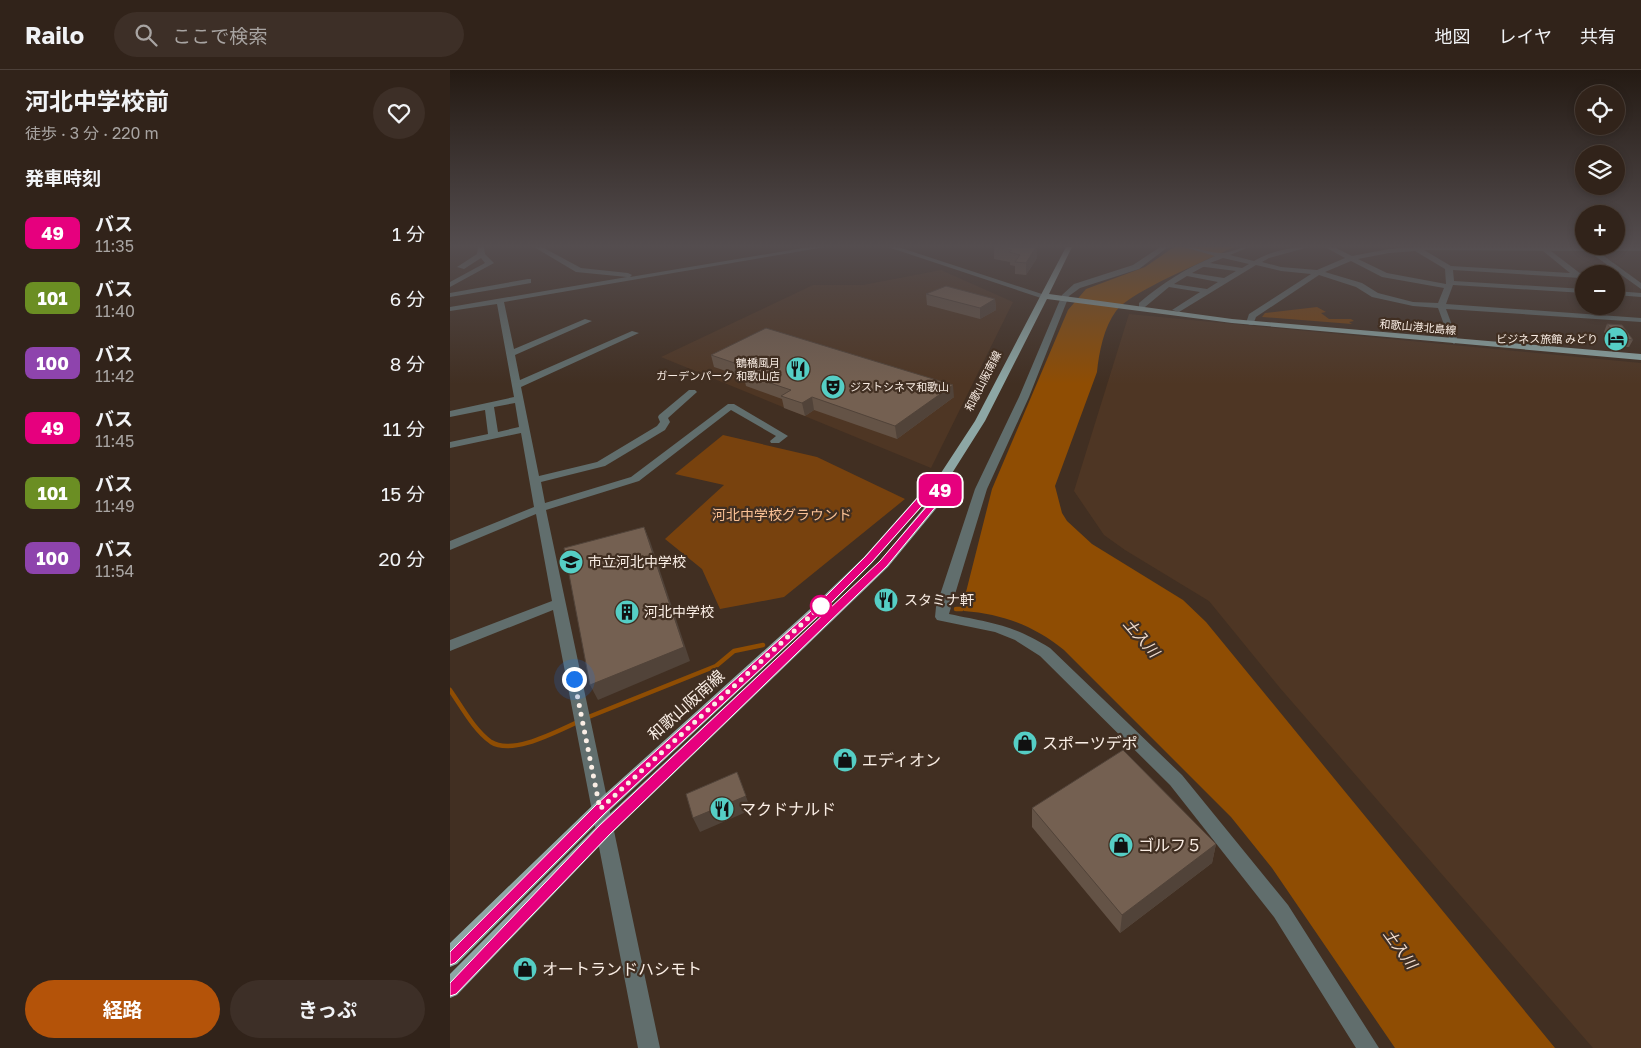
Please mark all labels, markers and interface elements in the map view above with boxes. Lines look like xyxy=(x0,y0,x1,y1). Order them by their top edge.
search box xyxy=(114,12,464,57)
text: Railo xyxy=(25,20,84,49)
icon: search xyxy=(132,21,160,49)
text: ここで検索 xyxy=(172,24,267,47)
text: 地図 xyxy=(1435,25,1471,47)
text: レイヤ xyxy=(1499,25,1552,47)
text: 共有 xyxy=(1580,25,1616,47)
map controls xyxy=(1575,85,1625,315)
button: locate xyxy=(1575,85,1625,135)
text: 河北中学校前 xyxy=(25,86,169,115)
button: heart xyxy=(373,87,425,139)
text: 徒歩 · 3 分 · 220 m xyxy=(25,123,159,143)
button: layers xyxy=(1575,145,1625,195)
text: 発車時刻 xyxy=(25,166,101,189)
button: + xyxy=(1575,205,1625,255)
text: バス xyxy=(95,212,133,235)
text: 49 xyxy=(41,222,64,244)
text: 1 分 xyxy=(392,222,425,245)
text: 11:35 xyxy=(95,236,134,256)
button: − xyxy=(1575,265,1625,315)
text: バス xyxy=(95,277,133,300)
text: 101 xyxy=(37,287,68,309)
text: 6 分 xyxy=(390,287,425,310)
text: 11:40 xyxy=(95,301,135,321)
street label: 和歌山港北島線 xyxy=(1379,317,1457,336)
hotel icon: ビジネス旅館 みどり xyxy=(1603,326,1629,352)
place label: ビジネス旅館 みどり xyxy=(1496,332,1598,345)
text: バス xyxy=(95,342,133,365)
street label: 和歌山阪南線 xyxy=(962,348,1003,413)
text: 100 xyxy=(36,352,69,374)
text: 8 分 xyxy=(390,352,425,375)
place label: 鶴橋風月 ガーデンパーク 和歌山店 xyxy=(656,356,780,382)
restaurant icon: 鶴橋風月 ガーデンパーク 和歌山店 xyxy=(785,356,811,382)
text: 11:42 xyxy=(95,366,134,386)
theatre icon: ジストシネマ和歌山 xyxy=(820,374,846,400)
place label: ジストシネマ和歌山 xyxy=(850,380,949,393)
text: バス xyxy=(95,407,133,430)
text: 49 xyxy=(41,417,64,439)
text: 11 分 xyxy=(383,417,425,440)
text: 11:45 xyxy=(95,431,134,451)
text: バス xyxy=(95,472,133,495)
line badge: 49 xyxy=(918,474,962,506)
text: 49 xyxy=(929,479,951,501)
text: 101 xyxy=(37,482,68,504)
text: 15 分 xyxy=(381,482,425,505)
text: 11:49 xyxy=(95,496,135,516)
park label: 河北中学校グラウンド xyxy=(712,506,852,523)
text: バス xyxy=(95,537,133,560)
text: 100 xyxy=(36,547,69,569)
text: 20 分 xyxy=(378,547,425,570)
school or university icon: 市立河北中学校 xyxy=(558,549,584,575)
place label: 市立河北中学校 xyxy=(588,553,686,570)
text: 11:54 xyxy=(95,561,134,581)
restaurant icon: スタミナ軒 xyxy=(873,587,899,613)
place label: スタミナ軒 xyxy=(904,591,974,608)
unlabelled marker xyxy=(810,595,832,617)
building icon: 河北中学校 xyxy=(614,599,640,625)
place label: 河北中学校 xyxy=(644,603,714,620)
water label: 土入川 xyxy=(1120,614,1165,662)
street label: 和歌山阪南線 xyxy=(644,665,728,745)
your location xyxy=(562,667,587,692)
shop icon: スポーツデポ xyxy=(1012,730,1038,756)
place label: スポーツデポ xyxy=(1042,733,1138,753)
shop icon: エディオン xyxy=(832,747,858,773)
place label: エディオン xyxy=(862,750,941,770)
restaurant icon: マクドナルド xyxy=(709,796,735,822)
place label: マクドナルド xyxy=(740,799,836,819)
shop icon: ゴルフ５ xyxy=(1108,832,1134,858)
place label: ゴルフ５ xyxy=(1138,835,1202,855)
water label: 土入川 xyxy=(1380,925,1422,974)
shop icon: オートランドハシモト xyxy=(512,956,538,982)
place label: オートランドハシモト xyxy=(542,959,702,979)
button: 経路 xyxy=(25,980,220,1038)
button: きっぷ xyxy=(230,980,425,1038)

